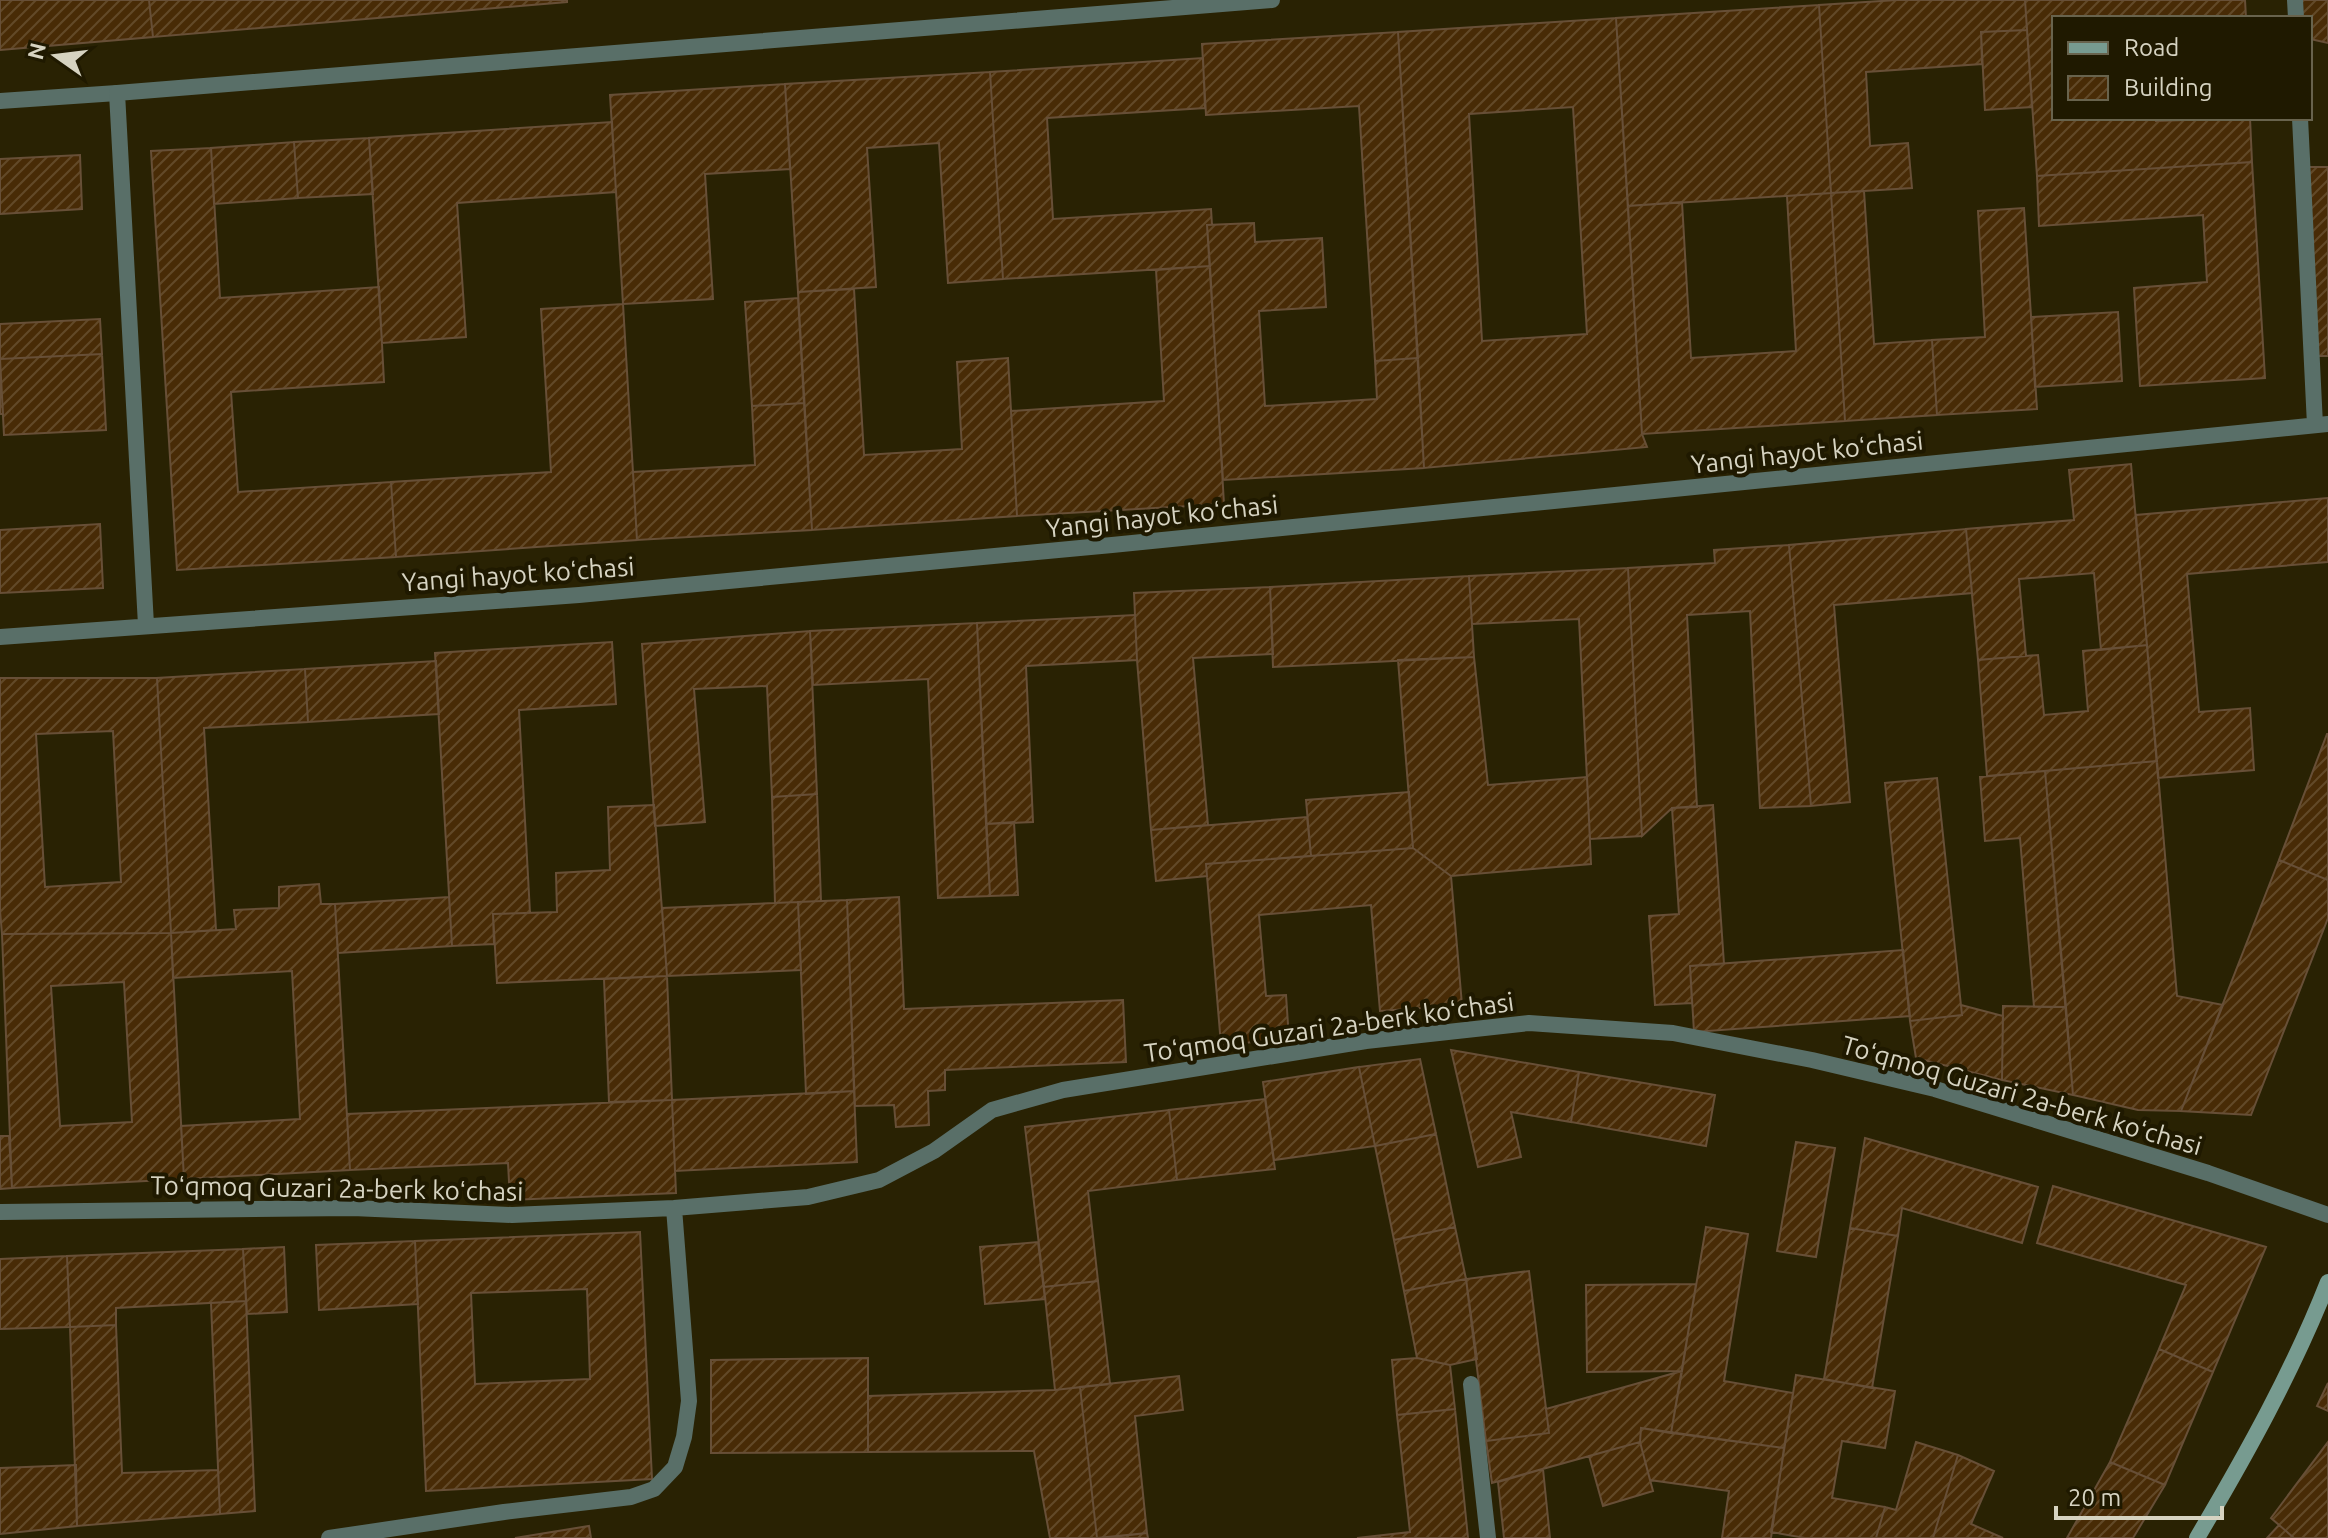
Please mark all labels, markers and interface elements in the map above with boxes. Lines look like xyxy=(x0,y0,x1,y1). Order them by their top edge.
north arrow xyxy=(16,16,96,96)
legend xyxy=(2052,16,2312,120)
text: Road xyxy=(2124,34,2179,61)
text: N xyxy=(22,40,50,62)
text: Building xyxy=(2124,74,2212,101)
street label: Yangi hayot koʻchasi xyxy=(1690,425,1924,479)
street label: Yangi hayot koʻchasi xyxy=(1045,489,1279,543)
street label: Yangi hayot koʻchasi xyxy=(401,551,635,597)
street label: Toʻqmoq Guzari 2a-berk koʻchasi xyxy=(1142,987,1516,1067)
street label: Toʻqmoq Guzari 2a-berk koʻchasi xyxy=(1839,1030,2205,1160)
street label: Toʻqmoq Guzari 2a-berk koʻchasi xyxy=(150,1170,524,1206)
scale bar xyxy=(2056,1470,2222,1520)
text: 20 m xyxy=(2068,1484,2121,1511)

